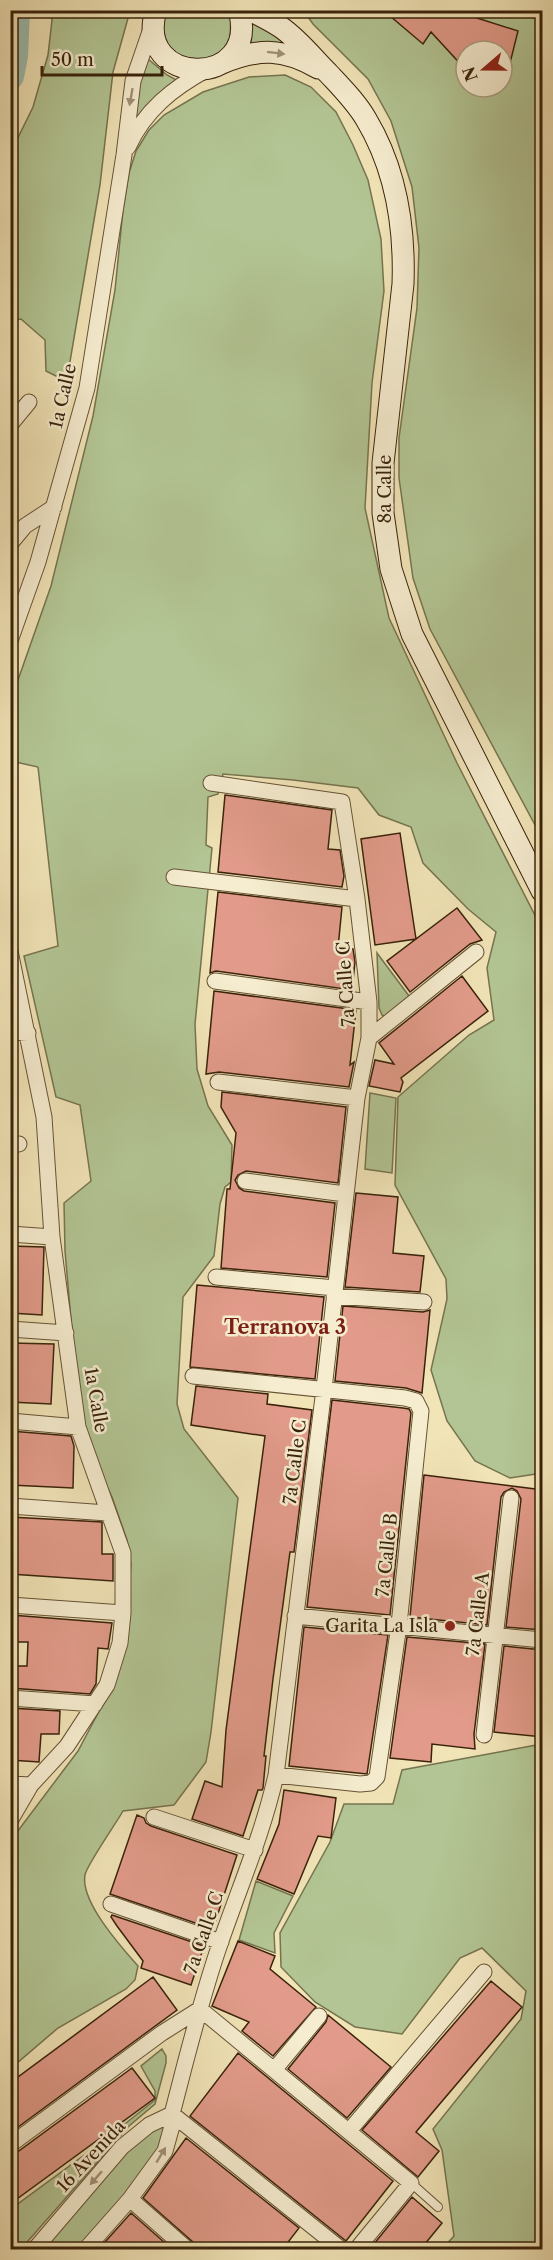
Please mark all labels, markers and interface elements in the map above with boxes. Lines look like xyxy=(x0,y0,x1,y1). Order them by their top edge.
scale bar xyxy=(42,39,162,77)
north arrow xyxy=(454,39,514,99)
one-way arrow xyxy=(267,48,286,58)
text: 50 m xyxy=(51,49,94,71)
text: N xyxy=(458,64,482,84)
one-way arrow xyxy=(126,87,135,106)
street label: 1a Calle xyxy=(45,361,81,431)
street label: 8a Calle xyxy=(374,455,396,523)
street label: 7a Calle C xyxy=(332,940,360,1028)
district label: Terranova 3 xyxy=(224,1315,346,1339)
street label: 1a Calle xyxy=(79,1366,113,1434)
street label: 7a Calle C xyxy=(279,1418,311,1506)
street label: 7a Calle B xyxy=(372,1512,402,1598)
street label: 7a Calle A xyxy=(462,1570,494,1657)
place label: Garita La Isla xyxy=(325,1615,439,1637)
marker: Garita La Isla xyxy=(443,1619,457,1633)
street label: 7a Calle C xyxy=(180,1889,228,1977)
street label: 16 Avenida xyxy=(52,2115,130,2197)
one-way arrow xyxy=(156,2147,167,2163)
one-way arrow xyxy=(89,2170,103,2185)

